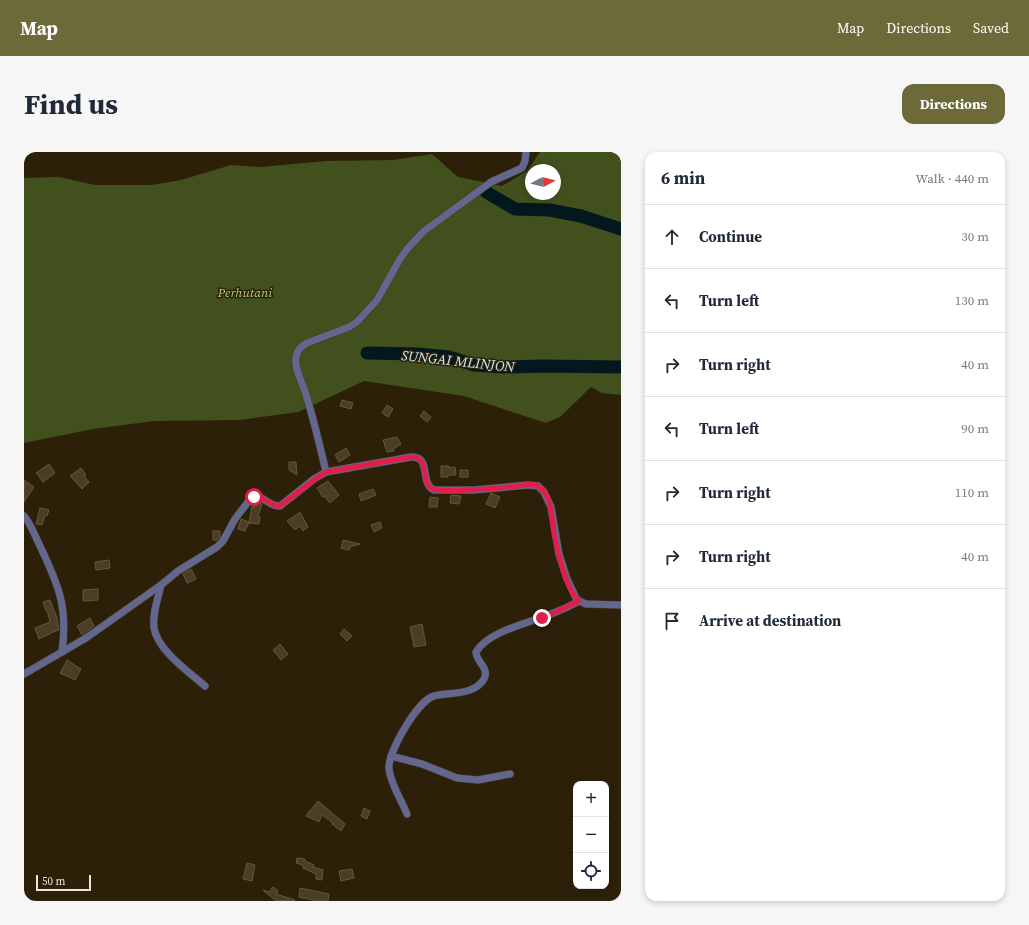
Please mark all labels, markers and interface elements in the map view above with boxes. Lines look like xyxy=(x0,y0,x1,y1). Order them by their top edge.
text: Map xyxy=(20,15,58,41)
text: Map xyxy=(837,18,864,38)
text: Directions xyxy=(886,18,951,38)
text: Saved xyxy=(973,18,1009,38)
button: Directions xyxy=(902,84,1005,124)
text: Find us xyxy=(24,85,118,123)
north arrow xyxy=(525,164,561,200)
text: 6 min xyxy=(661,166,705,190)
text: Walk · 440 m xyxy=(916,170,989,187)
icon: ahead xyxy=(661,226,683,248)
text: Continue xyxy=(699,226,762,247)
text: 30 m xyxy=(961,228,989,245)
park label: Perhutani xyxy=(217,284,272,301)
icon: left xyxy=(661,290,683,312)
text: Turn left xyxy=(699,290,759,311)
text: 130 m xyxy=(955,292,989,309)
water label: SUNGAI MLINJON xyxy=(401,345,516,377)
icon: right xyxy=(661,354,683,376)
text: Turn right xyxy=(699,354,771,375)
text: 40 m xyxy=(961,356,989,373)
icon: left xyxy=(661,418,683,440)
text: Turn left xyxy=(699,418,759,439)
text: 90 m xyxy=(961,420,989,437)
icon: right xyxy=(661,482,683,504)
text: Turn right xyxy=(699,482,771,503)
text: 110 m xyxy=(955,484,989,501)
route start xyxy=(245,488,263,506)
icon: right xyxy=(661,546,683,568)
text: Turn right xyxy=(699,546,771,567)
text: 40 m xyxy=(961,548,989,565)
route end xyxy=(533,609,551,627)
icon: arrive xyxy=(661,610,683,632)
text: Arrive at destination xyxy=(699,610,841,631)
map controls xyxy=(573,781,609,889)
button: + xyxy=(573,781,609,817)
button: − xyxy=(573,817,609,853)
button: locate xyxy=(573,853,609,889)
scale bar xyxy=(36,873,91,892)
text: 50 m xyxy=(42,874,65,889)

